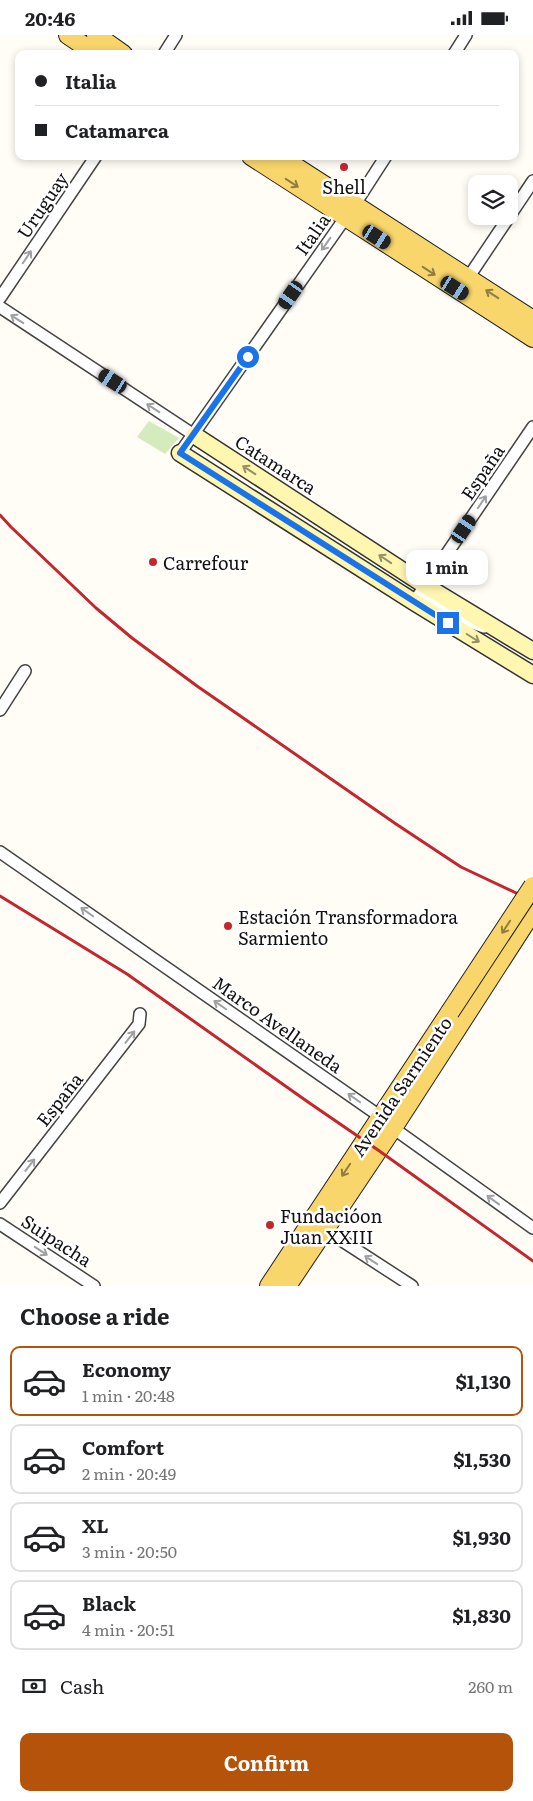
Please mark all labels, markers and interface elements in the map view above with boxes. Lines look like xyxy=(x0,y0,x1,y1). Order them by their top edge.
text: 20:46 xyxy=(25,4,75,32)
text: Italia xyxy=(65,67,117,95)
text: Catamarca xyxy=(65,116,169,144)
marker: Shell xyxy=(338,161,350,173)
street label: Uruguay xyxy=(10,166,74,244)
place label: Shell xyxy=(322,173,366,200)
map controls xyxy=(468,175,518,225)
button: layers xyxy=(468,175,518,225)
one-way arrow xyxy=(285,178,299,188)
street label: Italia xyxy=(288,207,336,260)
car xyxy=(360,223,393,251)
one-way arrow xyxy=(321,237,331,251)
one-way arrow xyxy=(22,251,32,265)
one-way arrow xyxy=(421,266,435,276)
car xyxy=(438,274,471,302)
car xyxy=(276,278,305,312)
one-way arrow xyxy=(485,289,499,299)
one-way arrow xyxy=(11,313,25,323)
route start xyxy=(237,346,259,368)
car xyxy=(96,367,129,395)
one-way arrow xyxy=(146,403,160,413)
street label: Catamarca xyxy=(230,428,322,501)
street label: España xyxy=(454,439,511,505)
one-way arrow xyxy=(242,465,256,476)
one-way arrow xyxy=(477,496,487,510)
car xyxy=(449,512,478,546)
place label: Carrefour xyxy=(163,549,249,576)
callout: 1 min xyxy=(407,551,489,585)
one-way arrow xyxy=(378,554,392,565)
text: 1 min xyxy=(426,555,468,579)
marker: Carrefour xyxy=(147,556,159,568)
route end xyxy=(437,612,459,634)
one-way arrow xyxy=(466,633,480,644)
place label: Estación Transformadora Sarmiento xyxy=(238,903,458,951)
one-way arrow xyxy=(80,907,94,917)
marker: Estación Transformadora Sarmiento xyxy=(222,920,234,932)
one-way arrow xyxy=(501,920,511,934)
street label: Marco Avellaneda xyxy=(208,969,349,1079)
one-way arrow xyxy=(214,1000,228,1010)
street label: Avenida Sarmiento xyxy=(344,1011,458,1161)
one-way arrow xyxy=(124,1030,135,1043)
street label: España xyxy=(29,1066,89,1132)
one-way arrow xyxy=(347,1093,361,1103)
one-way arrow xyxy=(25,1158,35,1172)
one-way arrow xyxy=(341,1163,351,1177)
one-way arrow xyxy=(486,1195,500,1205)
place label: Fundacióon Juan XXIII xyxy=(280,1202,382,1250)
street label: Suipacha xyxy=(16,1207,98,1273)
marker: Fundacióon Juan XXIII xyxy=(264,1219,276,1231)
one-way arrow xyxy=(33,1246,47,1256)
one-way arrow xyxy=(365,1254,379,1264)
text: Choose a ride xyxy=(20,1299,169,1332)
text: Economy xyxy=(82,1355,171,1383)
icon: car xyxy=(22,1359,67,1404)
text: $1,130 xyxy=(455,1367,511,1395)
text: 1 min · 20:48 xyxy=(82,1383,175,1407)
text: Comfort xyxy=(82,1433,164,1461)
icon: car xyxy=(22,1437,67,1482)
text: $1,530 xyxy=(453,1445,511,1473)
text: 2 min · 20:49 xyxy=(82,1461,176,1485)
text: XL xyxy=(82,1511,109,1539)
icon: car xyxy=(22,1515,67,1560)
text: $1,930 xyxy=(453,1523,511,1551)
text: 3 min · 20:50 xyxy=(82,1539,177,1563)
text: Black xyxy=(82,1589,136,1617)
icon: car xyxy=(22,1593,67,1638)
text: $1,830 xyxy=(452,1601,511,1629)
text: 4 min · 20:51 xyxy=(82,1617,175,1641)
icon: cash xyxy=(20,1672,48,1700)
text: Cash xyxy=(60,1672,104,1700)
text: 260 m xyxy=(468,1674,513,1698)
button: Confirm xyxy=(20,1733,513,1791)

